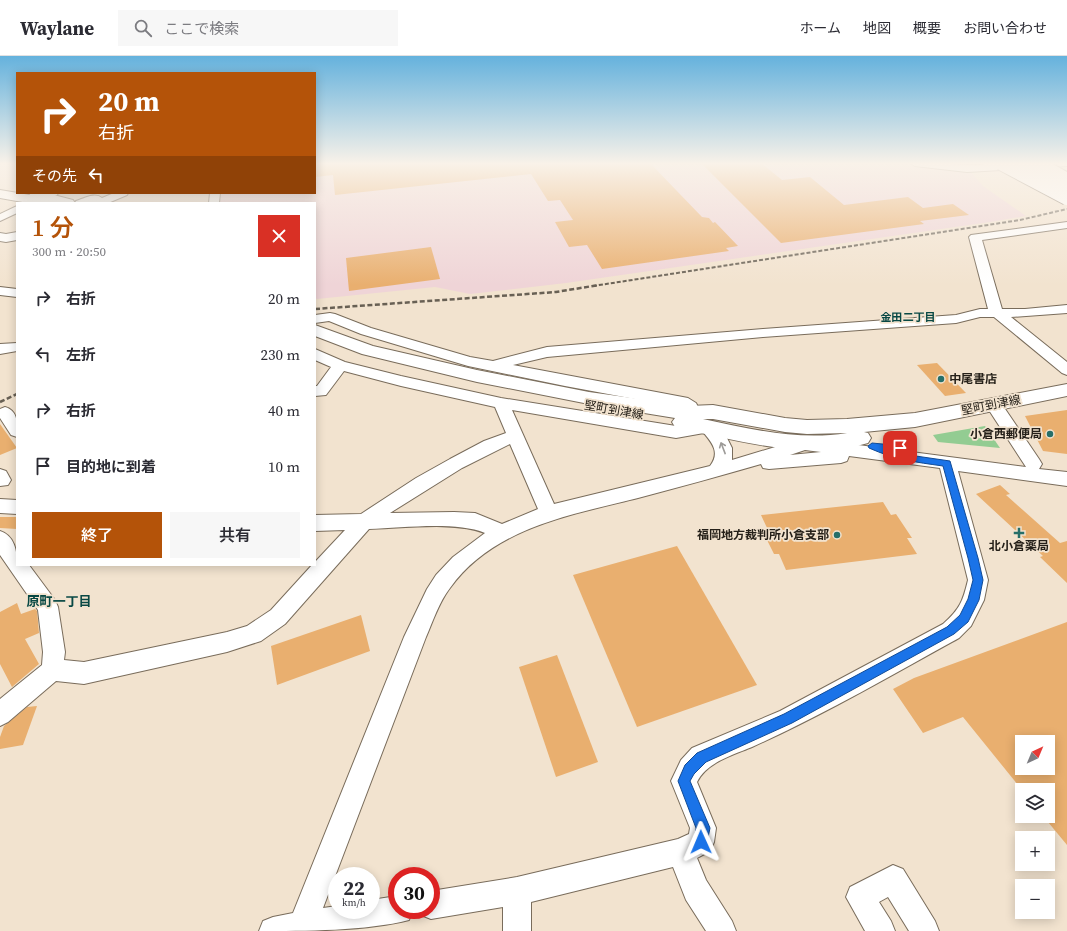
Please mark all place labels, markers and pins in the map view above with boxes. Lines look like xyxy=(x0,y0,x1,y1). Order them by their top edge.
place label: 中尾書店 xyxy=(949,371,997,387)
marker: 中尾書店 xyxy=(936,374,946,384)
place label: 小倉西郵便局 xyxy=(970,426,1042,442)
marker: 小倉西郵便局 xyxy=(1045,429,1055,439)
pin xyxy=(883,431,917,465)
place label: 福岡地方裁判所小倉支部 xyxy=(697,527,829,543)
marker: 北小倉薬局 xyxy=(1014,528,1024,538)
marker: 福岡地方裁判所小倉支部 xyxy=(832,530,842,540)
place label: 北小倉薬局 xyxy=(989,538,1049,554)

